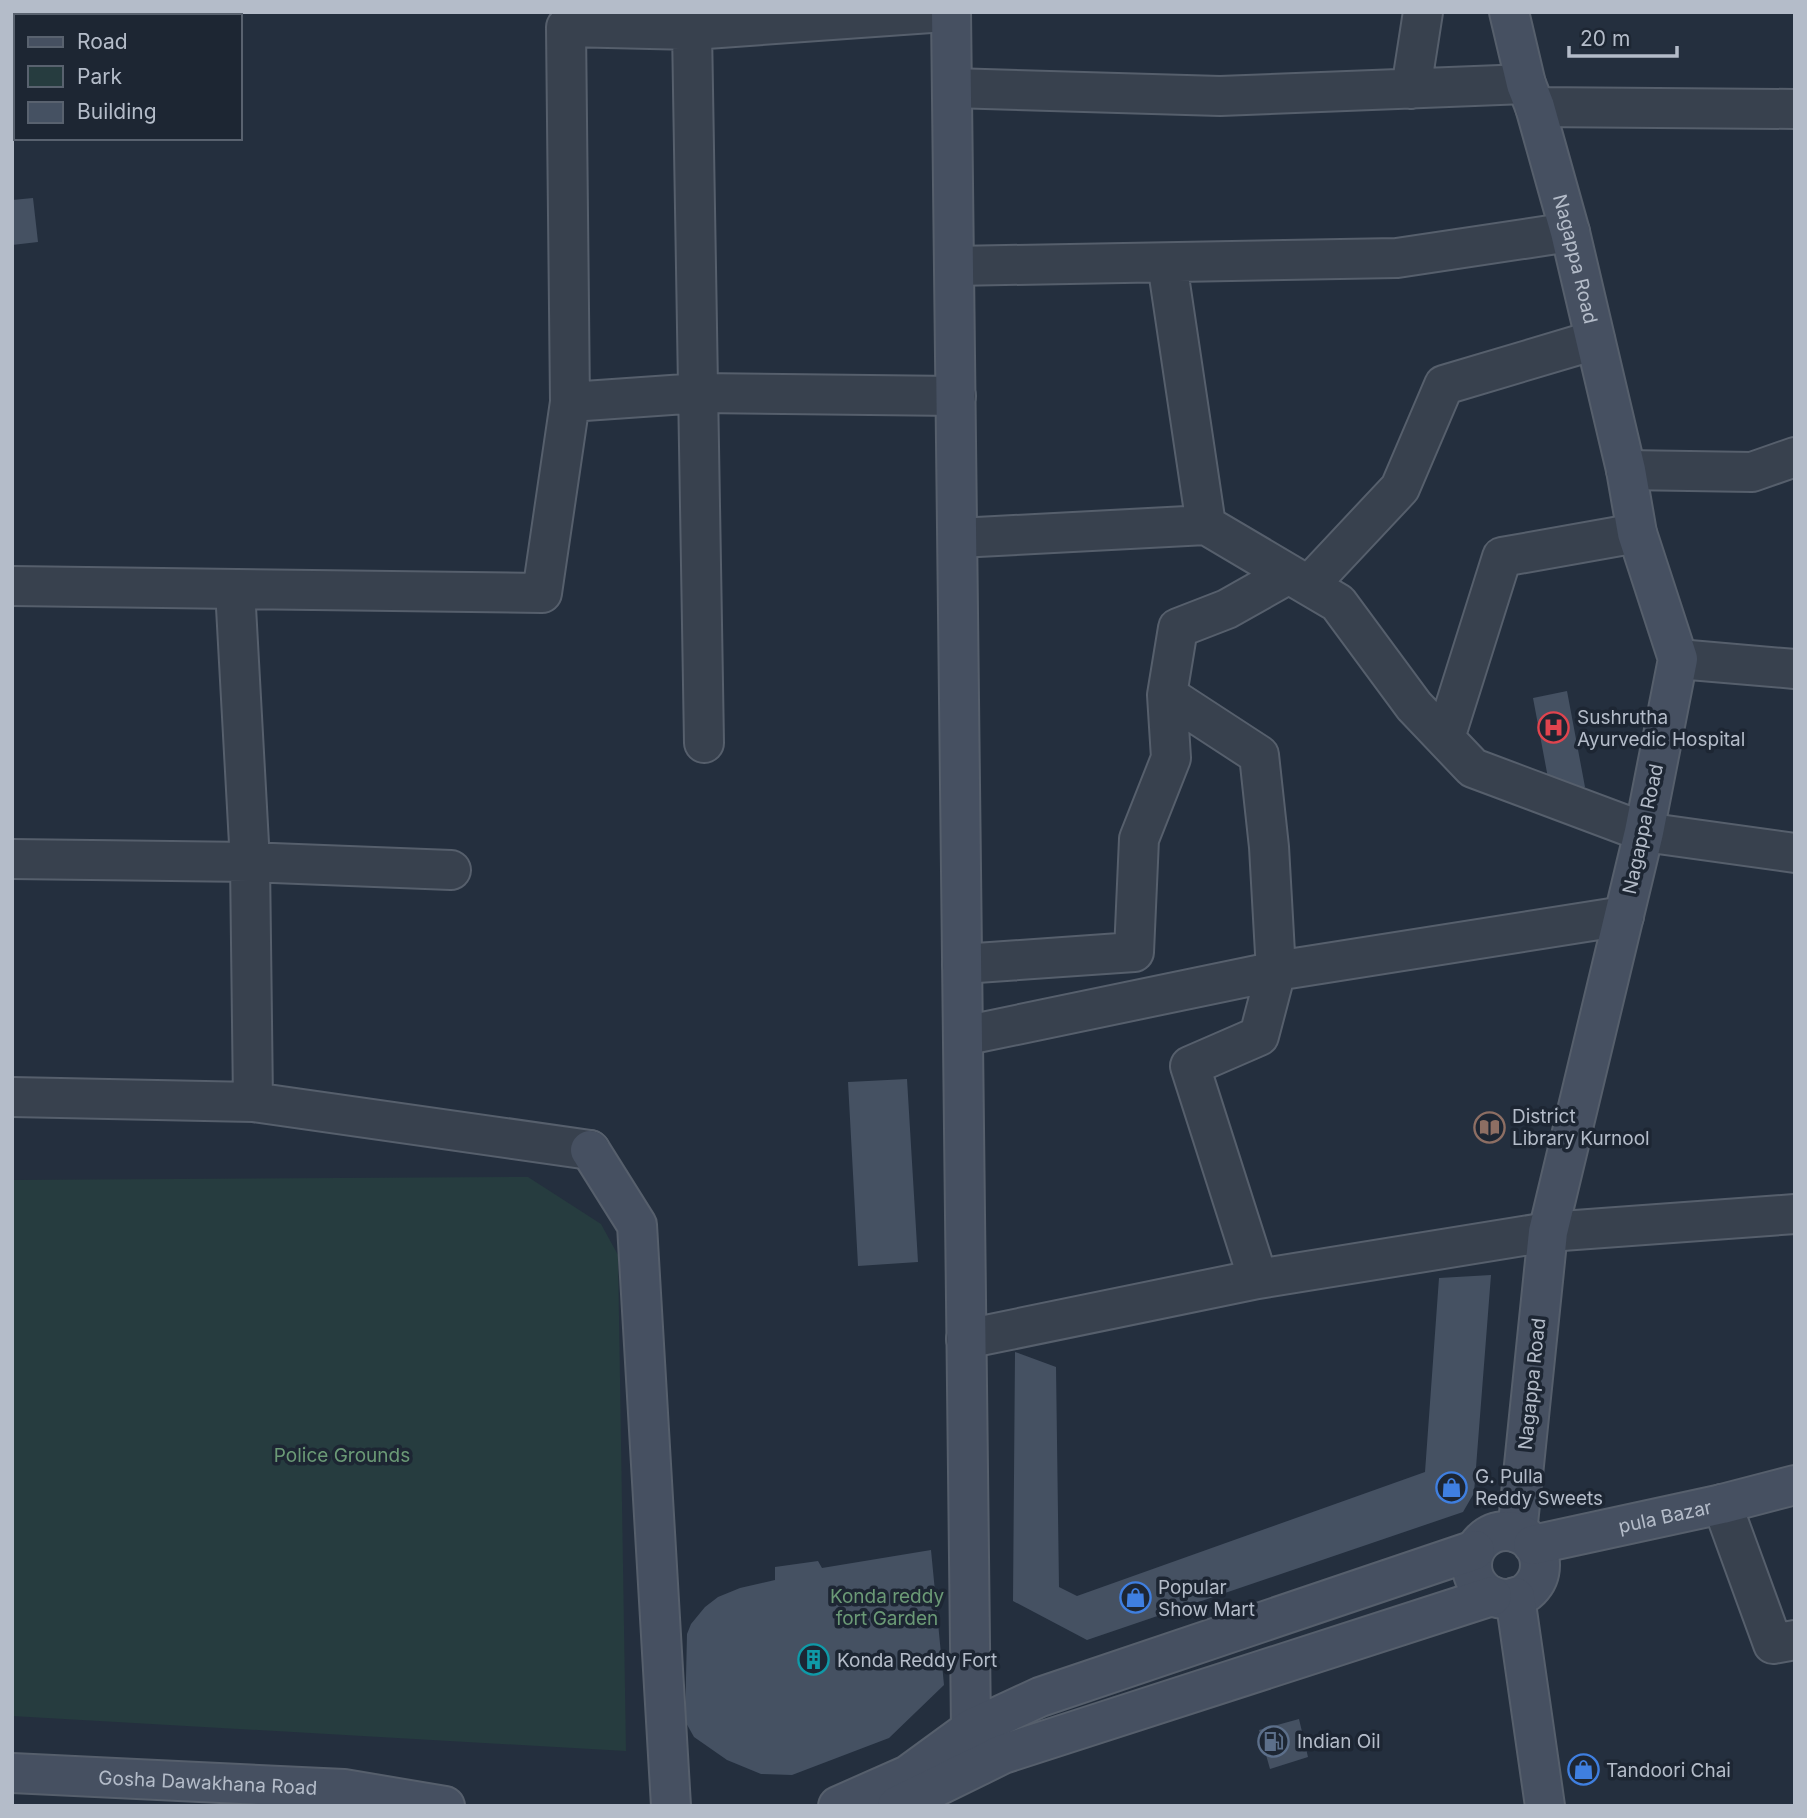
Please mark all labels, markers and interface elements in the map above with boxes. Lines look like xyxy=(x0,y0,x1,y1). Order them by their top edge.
legend xyxy=(14,14,242,140)
scale bar xyxy=(1569,14,1678,58)
text: 20 m xyxy=(1580,26,1630,51)
text: Road xyxy=(77,29,128,54)
text: Park xyxy=(77,64,122,89)
text: Building xyxy=(77,99,157,124)
street label: Nagappa Road xyxy=(1548,192,1603,326)
place label: Sushrutha Ayurvedic Hospital xyxy=(1577,706,1745,751)
hospital icon: Sushrutha Ayurvedic Hospital xyxy=(1537,711,1571,745)
street label: Nagappa Road xyxy=(1618,762,1668,896)
place label: District Library Kurnool xyxy=(1512,1105,1650,1150)
library icon: District Library Kurnool xyxy=(1472,1110,1506,1144)
street label: Nagappa Road xyxy=(1514,1317,1550,1451)
park label: Police Grounds xyxy=(274,1444,410,1467)
place label: G. Pulla Reddy Sweets xyxy=(1475,1465,1603,1510)
shop icon: G. Pulla Reddy Sweets xyxy=(1435,1470,1469,1504)
street label: pula Bazar xyxy=(1616,1495,1714,1538)
place label: Popular Show Mart xyxy=(1158,1576,1255,1621)
shop icon: Popular Show Mart xyxy=(1118,1581,1152,1615)
park label: Konda reddy fort Garden xyxy=(830,1585,944,1630)
building icon: Konda Reddy Fort xyxy=(797,1643,831,1677)
place label: Konda Reddy Fort xyxy=(837,1649,997,1672)
fuel station icon: Indian Oil xyxy=(1257,1724,1291,1758)
place label: Indian Oil xyxy=(1297,1730,1381,1753)
shop icon: Tandoori Chai xyxy=(1566,1753,1600,1787)
place label: Tandoori Chai xyxy=(1606,1759,1731,1782)
street label: Gosha Dawakhana Road xyxy=(98,1766,318,1799)

